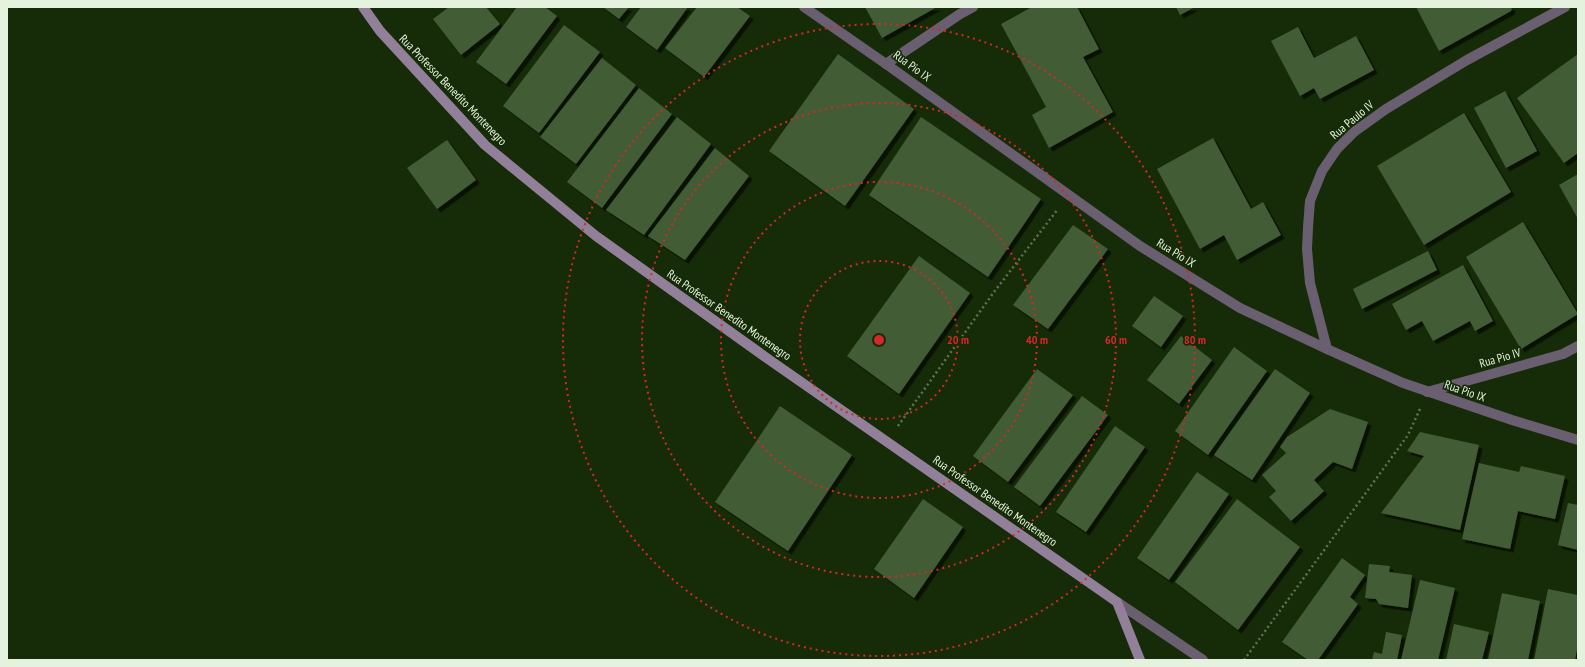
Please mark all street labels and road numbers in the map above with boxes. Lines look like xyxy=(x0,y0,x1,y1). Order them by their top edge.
street label: Rua Professor Benedito Montenegro xyxy=(396,31,510,148)
street label: Rua Pio IX xyxy=(891,47,934,84)
street label: Rua Paulo IV xyxy=(1327,97,1377,142)
street label: Rua Pio IX xyxy=(1154,235,1198,270)
street label: Rua Professor Benedito Montenegro xyxy=(664,266,794,363)
street label: Rua Pio IV xyxy=(1477,344,1523,371)
street label: Rua Pio IX xyxy=(1442,376,1488,405)
street label: Rua Professor Benedito Montenegro xyxy=(930,452,1060,549)

